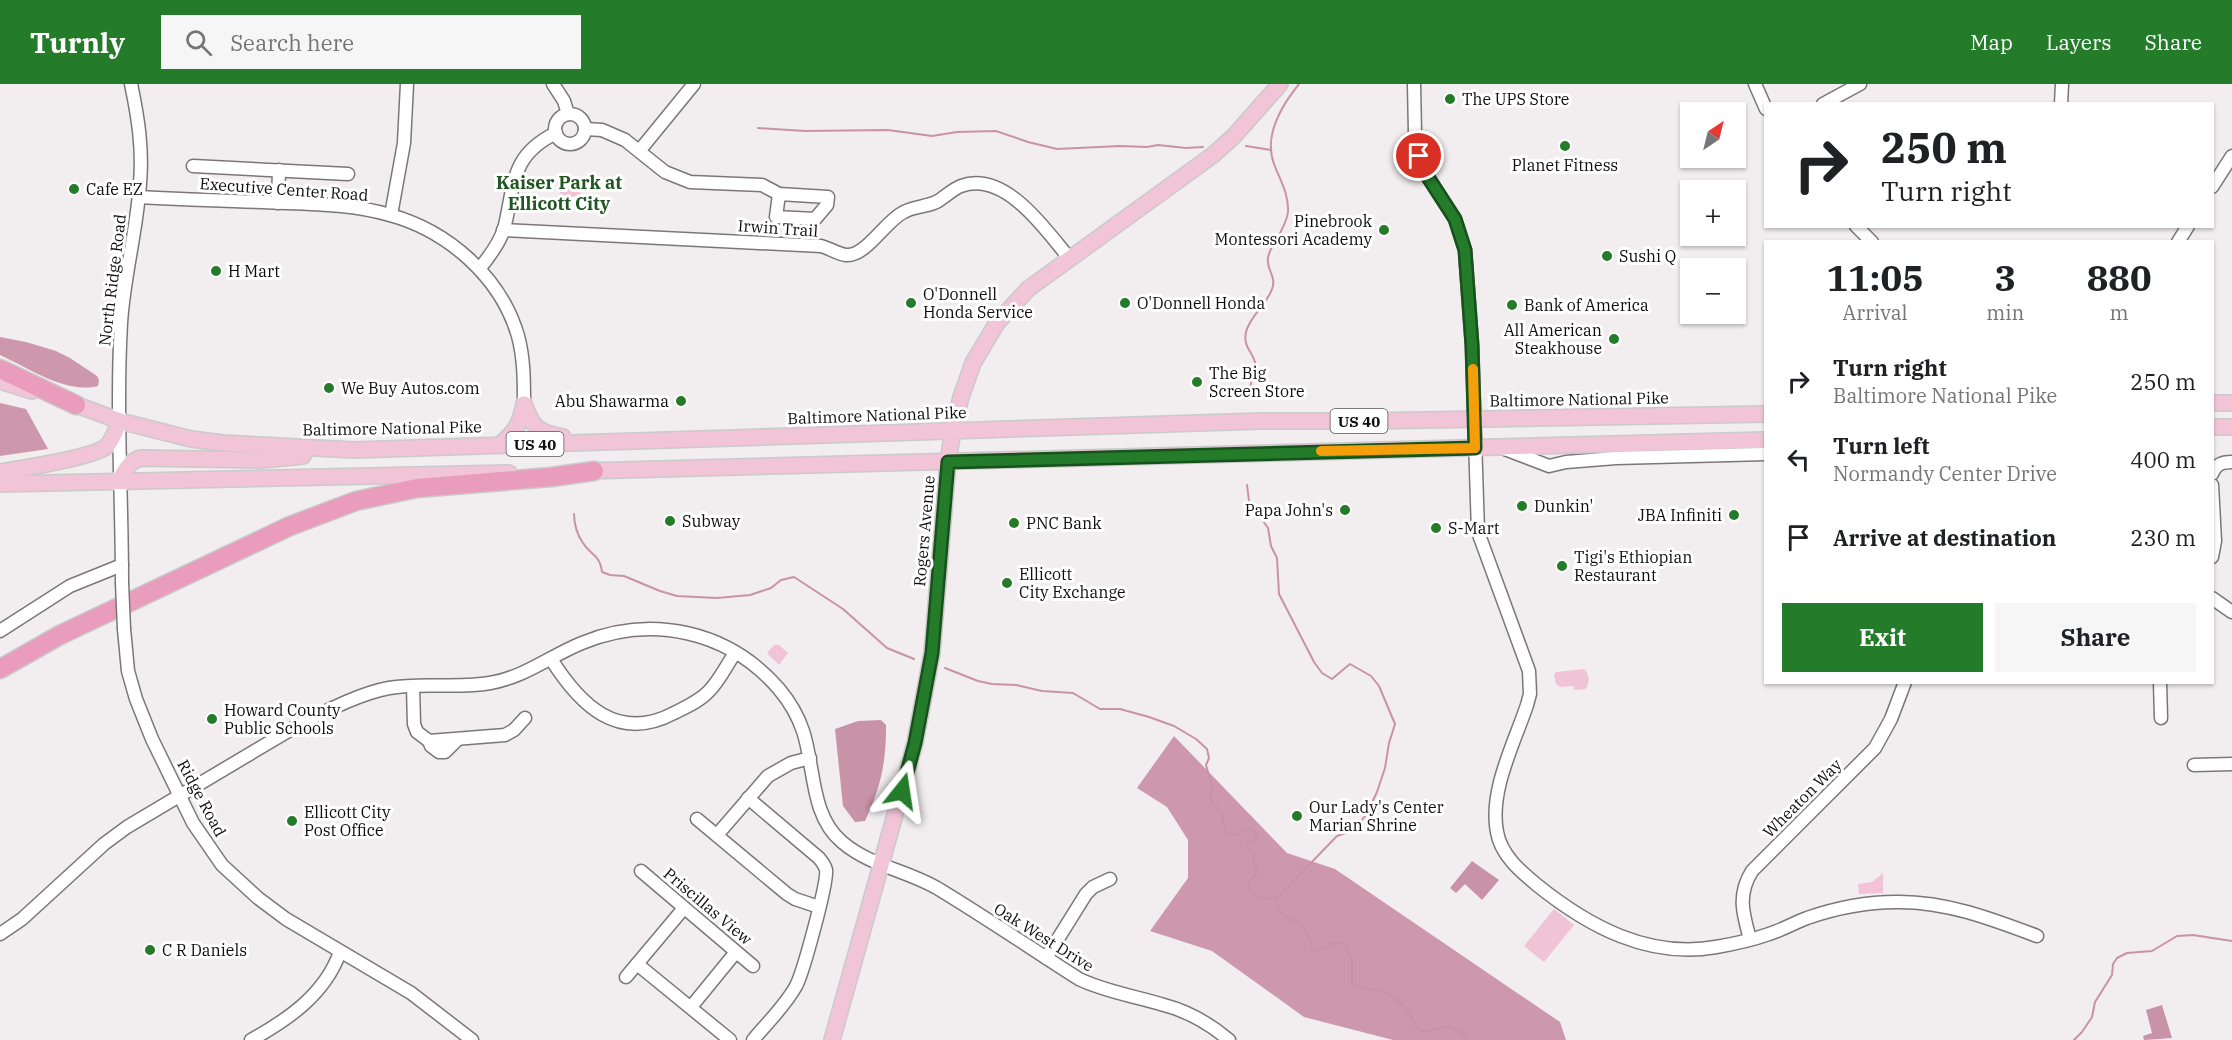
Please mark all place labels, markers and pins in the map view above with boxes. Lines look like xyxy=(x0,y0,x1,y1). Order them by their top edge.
place label: The UPS Store xyxy=(1462,89,1569,109)
marker: The UPS Store xyxy=(1443,92,1457,106)
pin xyxy=(1393,130,1444,181)
marker: Planet Fitness xyxy=(1558,139,1572,153)
place label: Planet Fitness xyxy=(1512,155,1618,175)
place label: Cafe EZ xyxy=(86,179,143,199)
marker: Cafe EZ xyxy=(67,182,81,196)
place label: Pinebrook Montessori Academy xyxy=(1214,211,1373,249)
marker: Pinebrook Montessori Academy xyxy=(1377,223,1391,237)
place label: Sushi Q xyxy=(1619,246,1676,266)
marker: Sushi Q xyxy=(1600,249,1614,263)
place label: H Mart xyxy=(228,261,280,281)
marker: H Mart xyxy=(209,264,223,278)
place label: O'Donnell Honda Service xyxy=(923,284,1033,322)
place label: O'Donnell Honda xyxy=(1137,293,1265,313)
place label: Bank of America xyxy=(1524,295,1649,315)
marker: O'Donnell Honda Service xyxy=(904,296,918,310)
marker: O'Donnell Honda xyxy=(1118,296,1132,310)
marker: Bank of America xyxy=(1505,298,1519,312)
place label: All American Steakhouse xyxy=(1504,320,1602,358)
marker: All American Steakhouse xyxy=(1607,332,1621,346)
place label: The Big Screen Store xyxy=(1209,363,1305,401)
marker: The Big Screen Store xyxy=(1190,375,1204,389)
place label: We Buy Autos.com xyxy=(341,378,480,398)
marker: We Buy Autos.com xyxy=(322,381,336,395)
place label: Abu Shawarma xyxy=(555,391,669,411)
marker: Abu Shawarma xyxy=(674,394,688,408)
place label: Dunkin' xyxy=(1534,496,1593,516)
marker: Dunkin' xyxy=(1515,499,1529,513)
place label: Papa John's xyxy=(1245,500,1333,520)
marker: Papa John's xyxy=(1338,503,1352,517)
place label: JBA Infiniti xyxy=(1638,505,1722,525)
marker: JBA Infiniti xyxy=(1727,508,1741,522)
place label: Subway xyxy=(682,511,741,531)
place label: PNC Bank xyxy=(1026,513,1102,533)
marker: Subway xyxy=(663,514,677,528)
marker: PNC Bank xyxy=(1007,516,1021,530)
place label: S-Mart xyxy=(1448,518,1500,538)
marker: S-Mart xyxy=(1429,521,1443,535)
place label: Tigi's Ethiopian Restaurant xyxy=(1574,547,1692,585)
marker: Tigi's Ethiopian Restaurant xyxy=(1555,559,1569,573)
place label: Ellicott City Exchange xyxy=(1019,564,1126,602)
marker: Ellicott City Exchange xyxy=(1000,576,1014,590)
place label: Howard County Public Schools xyxy=(224,700,341,738)
marker: Howard County Public Schools xyxy=(205,712,219,726)
place label: Our Lady's Center Marian Shrine xyxy=(1309,797,1444,835)
place label: Ellicott City Post Office xyxy=(304,802,391,840)
marker: Our Lady's Center Marian Shrine xyxy=(1290,809,1304,823)
marker: Ellicott City Post Office xyxy=(285,814,299,828)
place label: C R Daniels xyxy=(162,940,247,960)
marker: C R Daniels xyxy=(143,943,157,957)

